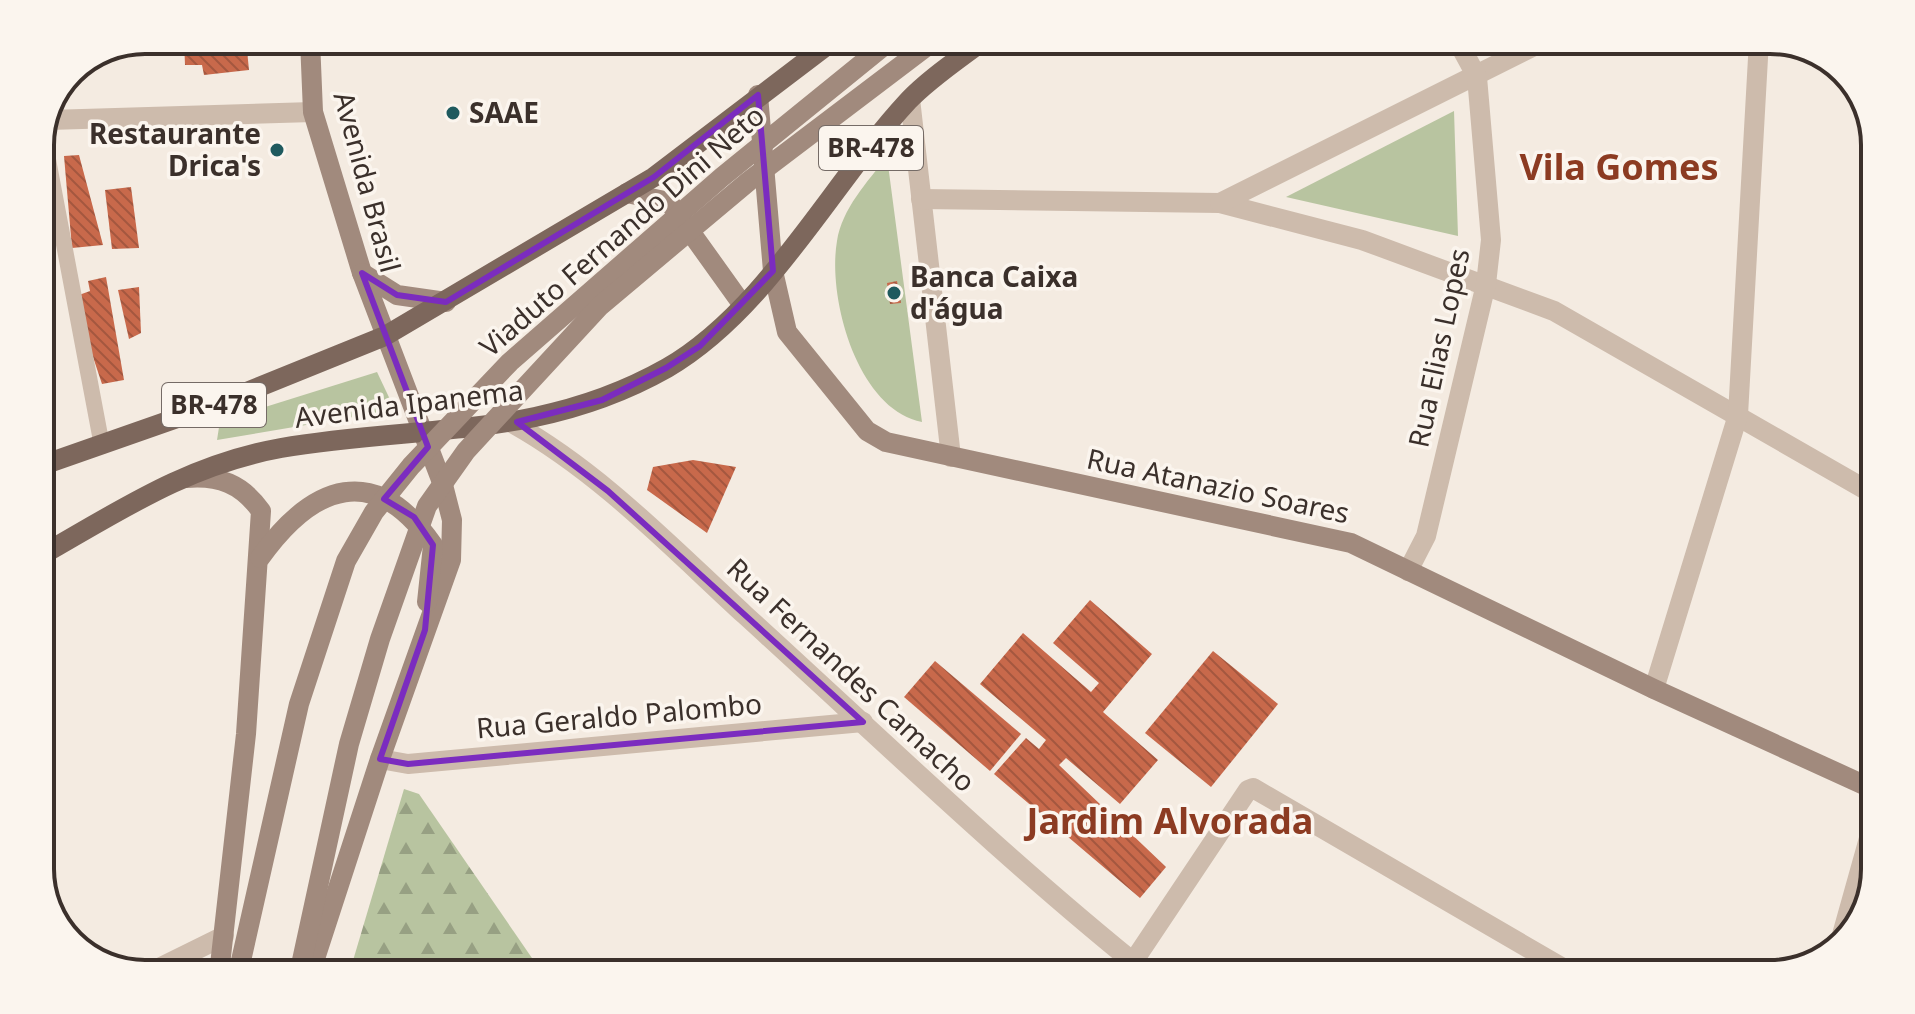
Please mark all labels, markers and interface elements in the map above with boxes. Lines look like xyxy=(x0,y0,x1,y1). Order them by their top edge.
street label: Avenida Brasil xyxy=(326,87,410,276)
place label: SAAE xyxy=(469,93,539,131)
street label: Viaduto Fernando Dini Neto xyxy=(471,96,772,365)
marker: SAAE xyxy=(444,104,462,122)
place label: Restaurante Drica's xyxy=(89,114,261,184)
road number: BR-478 xyxy=(819,126,923,170)
marker: Restaurante Drica's xyxy=(268,141,286,159)
district label: Vila Gomes xyxy=(1519,142,1719,191)
street label: Rua Elias Lopes xyxy=(1398,245,1478,451)
place label: Banca Caixa d'água xyxy=(910,257,1078,327)
marker: Banca Caixa d'água xyxy=(885,284,903,302)
street label: Avenida Ipanema xyxy=(292,370,525,436)
road number: BR-478 xyxy=(162,383,266,427)
street label: Rua Atanazio Soares xyxy=(1084,439,1353,531)
street label: Rua Fernandes Camacho xyxy=(719,549,984,800)
street label: Rua Geraldo Palombo xyxy=(475,684,763,746)
district label: Jardim Alvorada xyxy=(1024,796,1313,845)

